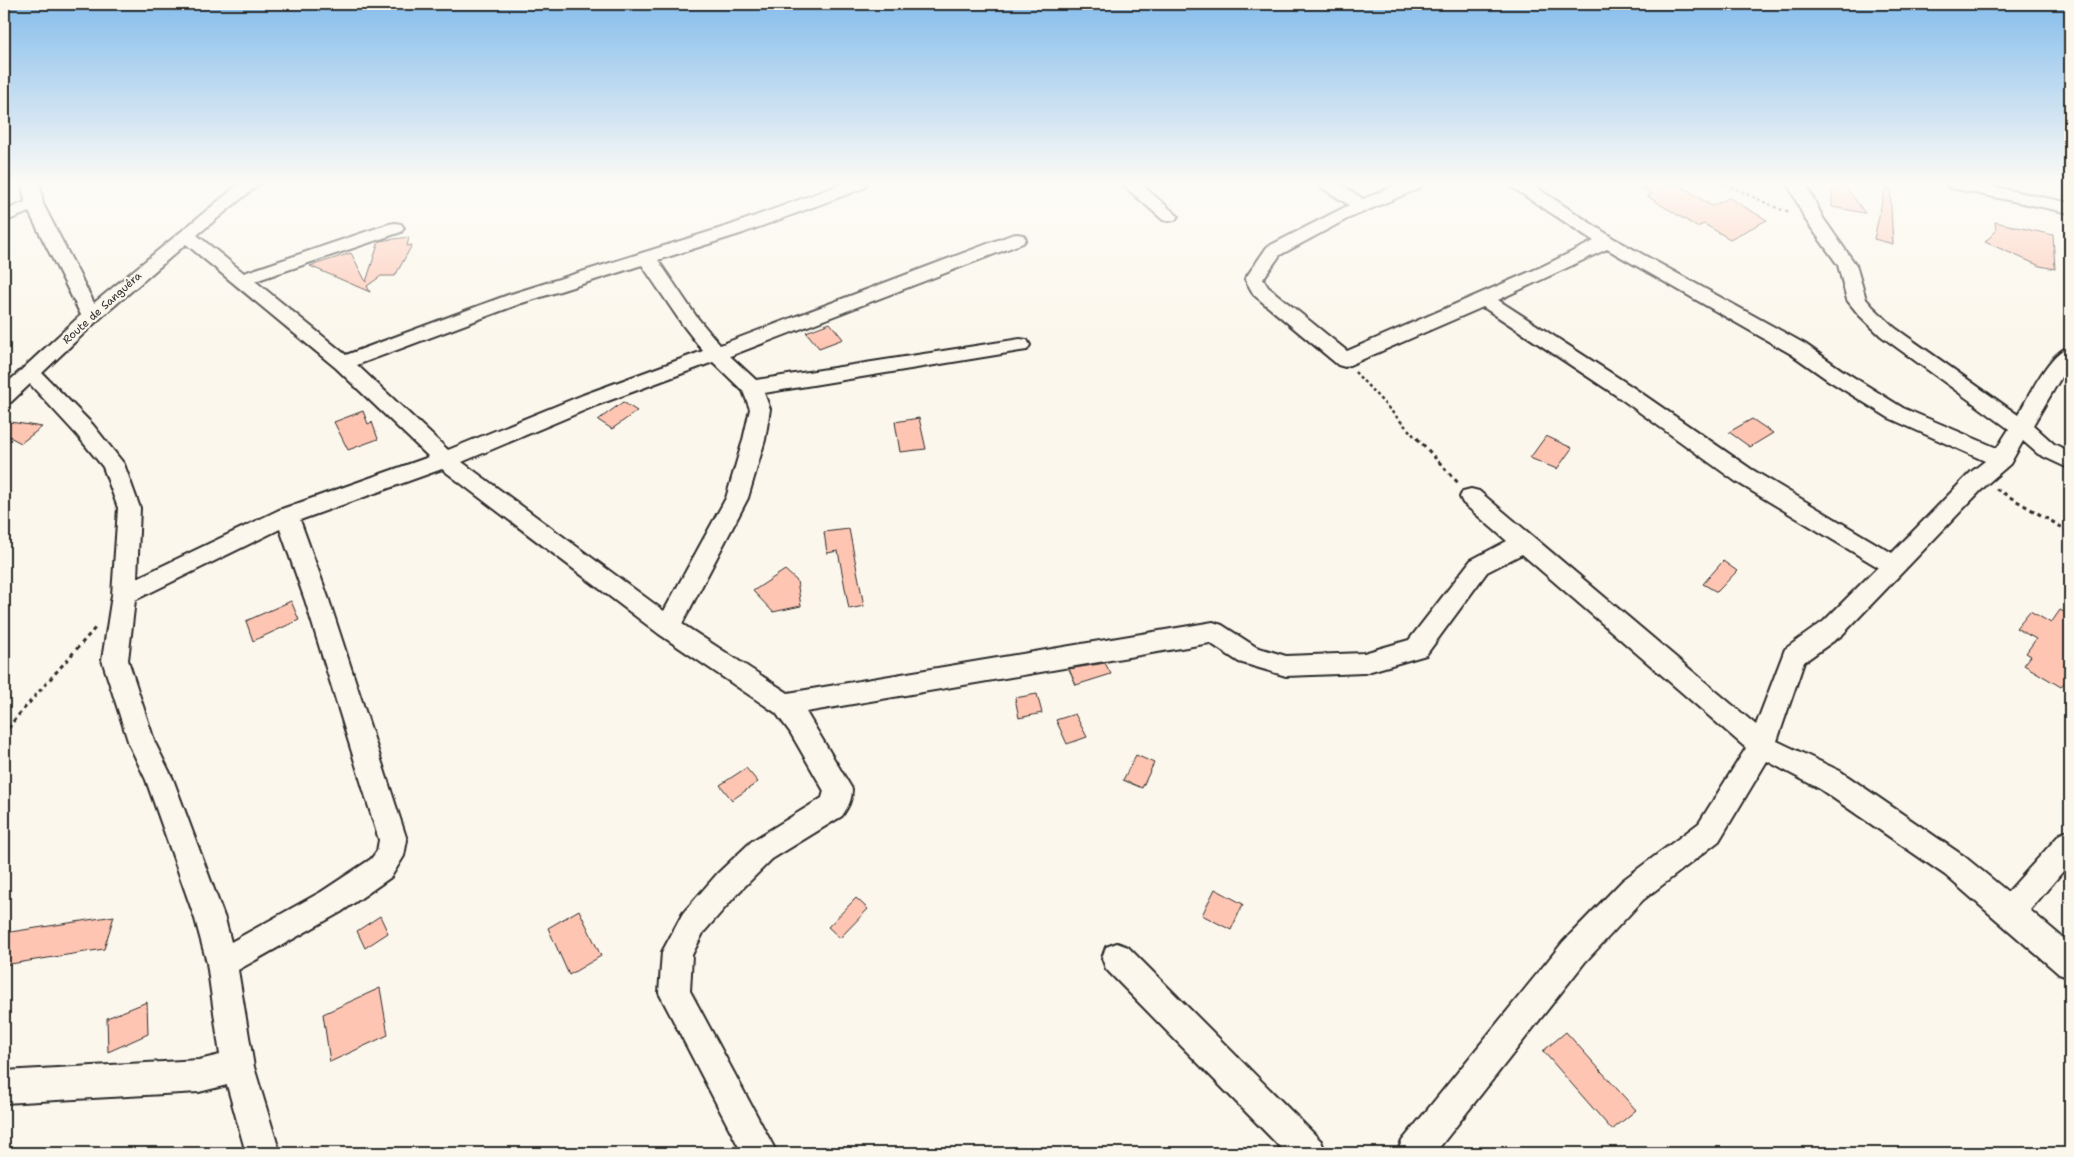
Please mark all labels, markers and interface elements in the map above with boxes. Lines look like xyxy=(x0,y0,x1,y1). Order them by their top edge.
street label: Route de Sanguéra xyxy=(59,268,145,347)

